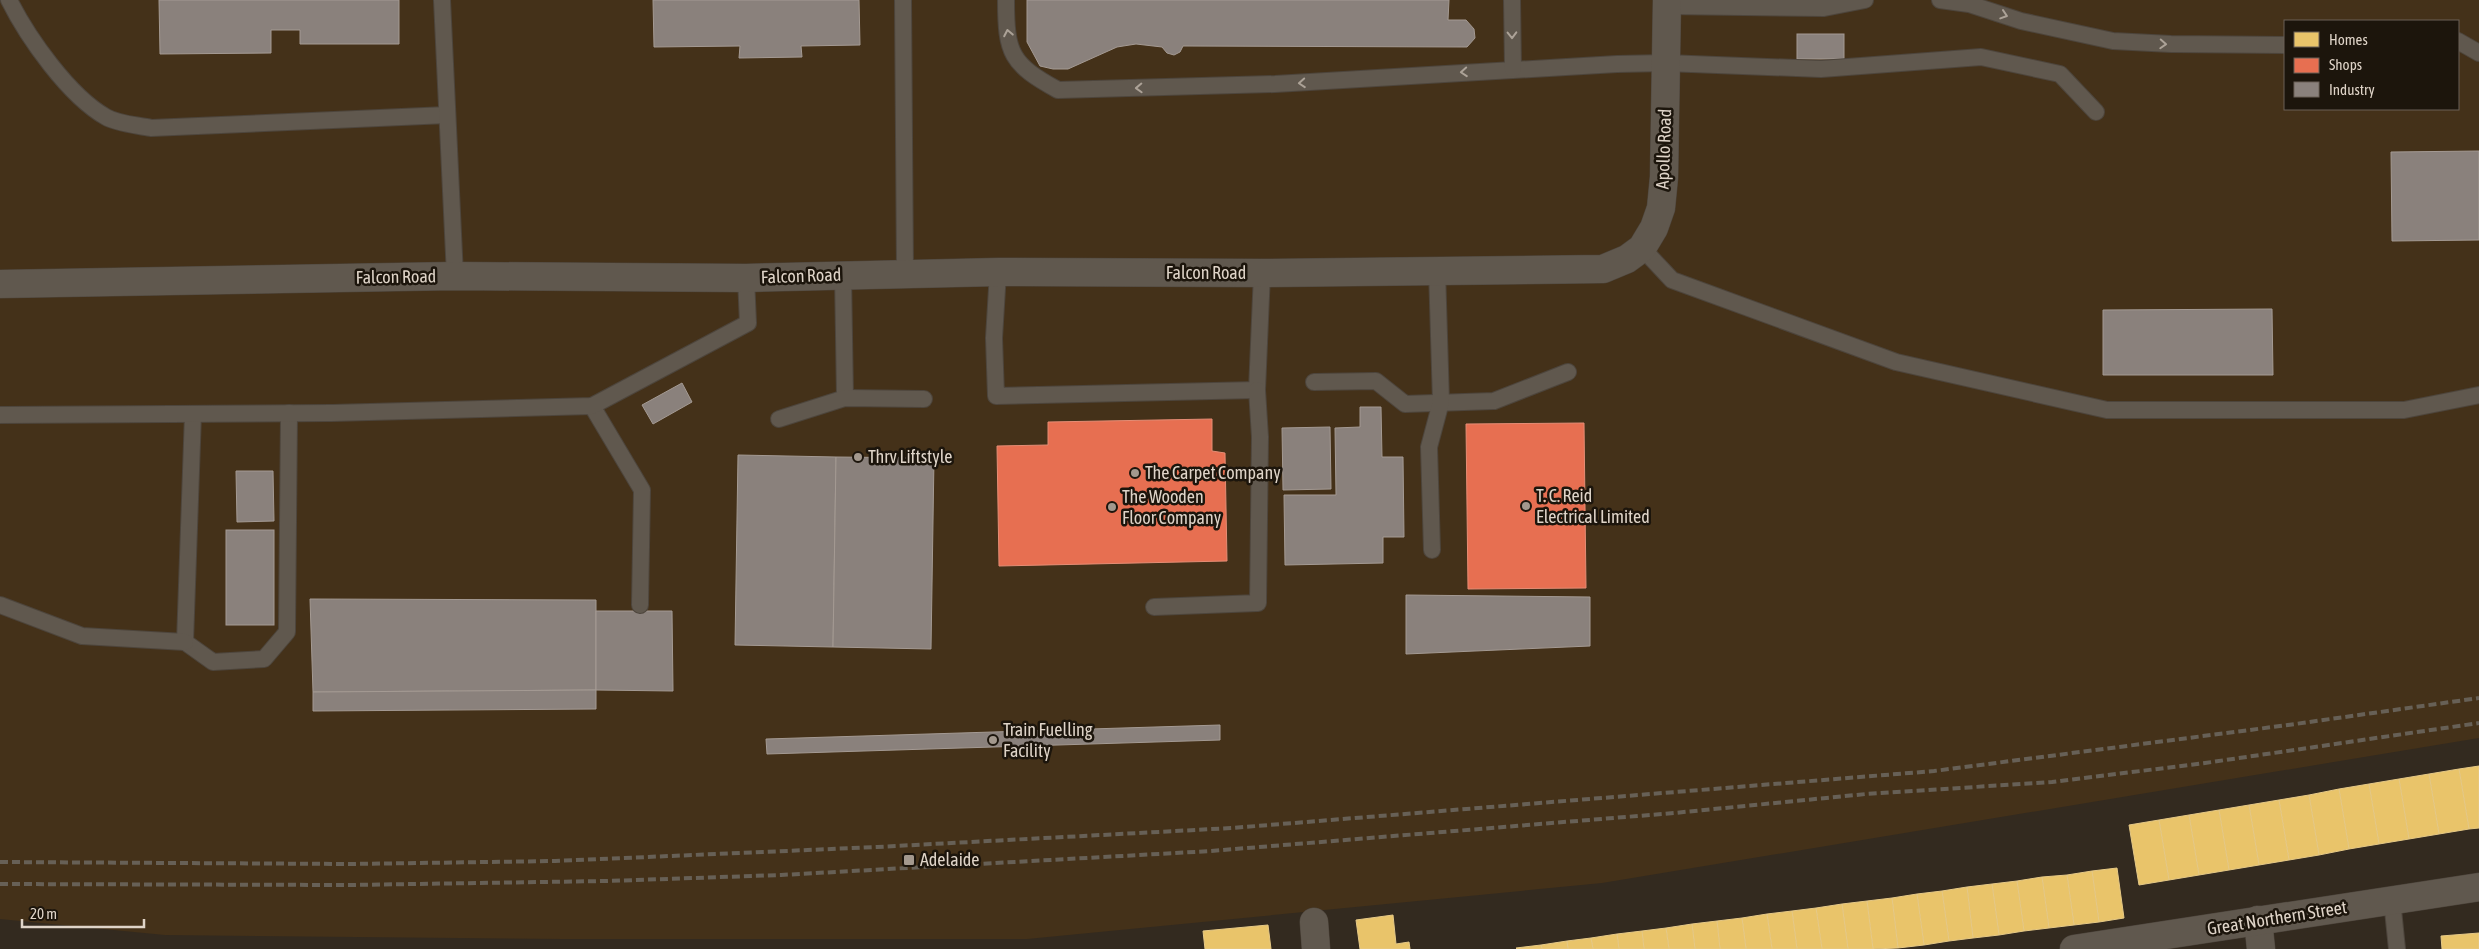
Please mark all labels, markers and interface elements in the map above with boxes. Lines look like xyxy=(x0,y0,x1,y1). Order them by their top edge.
one-way arrow xyxy=(1999,10,2008,20)
legend xyxy=(2284,20,2459,110)
one-way arrow xyxy=(1003,28,1013,37)
one-way arrow xyxy=(1507,31,1517,39)
text: Homes xyxy=(2329,31,2368,48)
one-way arrow xyxy=(2159,38,2167,49)
text: Shops xyxy=(2329,56,2362,73)
one-way arrow xyxy=(1460,67,1468,78)
one-way arrow xyxy=(1297,77,1305,88)
text: Industry xyxy=(2329,81,2375,98)
one-way arrow xyxy=(1135,83,1143,93)
street label: Apollo Road xyxy=(1652,108,1675,190)
street label: Falcon Road xyxy=(1166,262,1246,283)
street label: Falcon Road xyxy=(760,264,842,287)
street label: Falcon Road xyxy=(356,265,436,288)
place label: Thrv Liftstyle xyxy=(868,446,952,467)
marker: Thrv Liftstyle xyxy=(852,451,864,463)
place label: The Carpet Company xyxy=(1145,462,1281,483)
marker: The Carpet Company xyxy=(1129,467,1141,479)
place label: T. C. Reid Electrical Limited xyxy=(1536,485,1650,527)
place label: The Wooden Floor Company xyxy=(1122,486,1221,528)
marker: T. C. Reid Electrical Limited xyxy=(1520,500,1532,512)
marker: The Wooden Floor Company xyxy=(1106,501,1118,513)
place label: Train Fuelling Facility xyxy=(1003,719,1093,761)
marker: Train Fuelling Facility xyxy=(987,734,999,746)
place label: Adelaide xyxy=(920,849,980,870)
marker: Adelaide xyxy=(902,853,916,867)
scale bar xyxy=(22,896,145,928)
street label: Great Northern Street xyxy=(2205,896,2348,939)
text: 20 m xyxy=(30,905,57,922)

